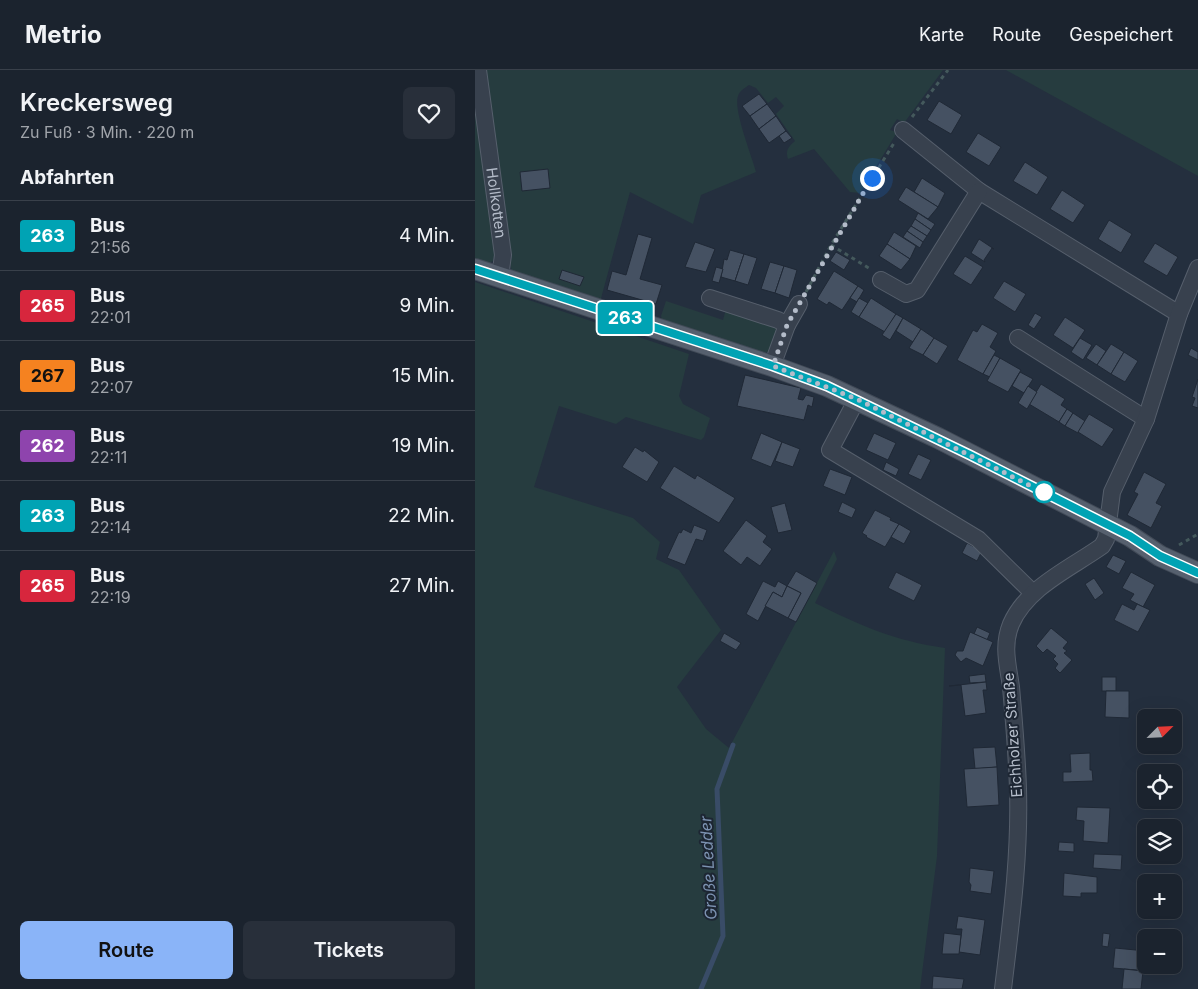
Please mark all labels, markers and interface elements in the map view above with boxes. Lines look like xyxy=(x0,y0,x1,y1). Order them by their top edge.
text: Metrio xyxy=(25,20,102,49)
text: Karte xyxy=(919,24,964,45)
text: Route xyxy=(992,24,1041,45)
text: Gespeichert xyxy=(1069,24,1173,45)
button: heart xyxy=(403,87,455,139)
text: Kreckersweg xyxy=(20,88,173,117)
text: Zu Fuß · 3 Min. · 220 m xyxy=(20,122,194,142)
text: Abfahrten xyxy=(20,166,114,189)
street label: Hollkotten xyxy=(482,166,511,239)
your location xyxy=(860,166,885,191)
text: Bus xyxy=(90,214,125,237)
text: 4 Min. xyxy=(399,224,455,247)
text: 263 xyxy=(30,225,65,246)
text: 21:56 xyxy=(90,237,131,257)
text: Bus xyxy=(90,284,125,307)
text: 9 Min. xyxy=(399,294,455,317)
text: 265 xyxy=(30,295,65,316)
line badge: 263 xyxy=(596,302,654,334)
text: 22:01 xyxy=(90,307,131,327)
text: 263 xyxy=(608,307,642,328)
text: Bus xyxy=(90,354,125,377)
text: 15 Min. xyxy=(392,364,455,387)
text: 267 xyxy=(31,365,64,386)
text: 22:07 xyxy=(90,377,133,397)
text: Bus xyxy=(90,424,125,447)
text: 19 Min. xyxy=(392,434,455,457)
text: 262 xyxy=(30,435,65,456)
text: 22:11 xyxy=(90,447,127,467)
unlabelled marker xyxy=(1033,481,1055,503)
text: Bus xyxy=(90,494,125,517)
text: 22 Min. xyxy=(388,504,455,527)
text: 263 xyxy=(30,505,65,526)
text: 22:14 xyxy=(90,517,131,537)
text: Bus xyxy=(90,564,125,587)
text: 27 Min. xyxy=(389,574,455,597)
text: 265 xyxy=(30,575,65,596)
text: 22:19 xyxy=(90,587,131,607)
street label: Eichholzer Straße xyxy=(999,672,1026,798)
north arrow xyxy=(1137,709,1183,754)
map controls xyxy=(1137,709,1182,974)
button: locate xyxy=(1137,764,1182,809)
water label: Große Ledder xyxy=(695,815,721,920)
button: layers xyxy=(1137,819,1182,864)
button: + xyxy=(1137,874,1182,919)
button: Route xyxy=(20,921,233,979)
button: Tickets xyxy=(243,921,455,979)
button: − xyxy=(1137,929,1182,974)

